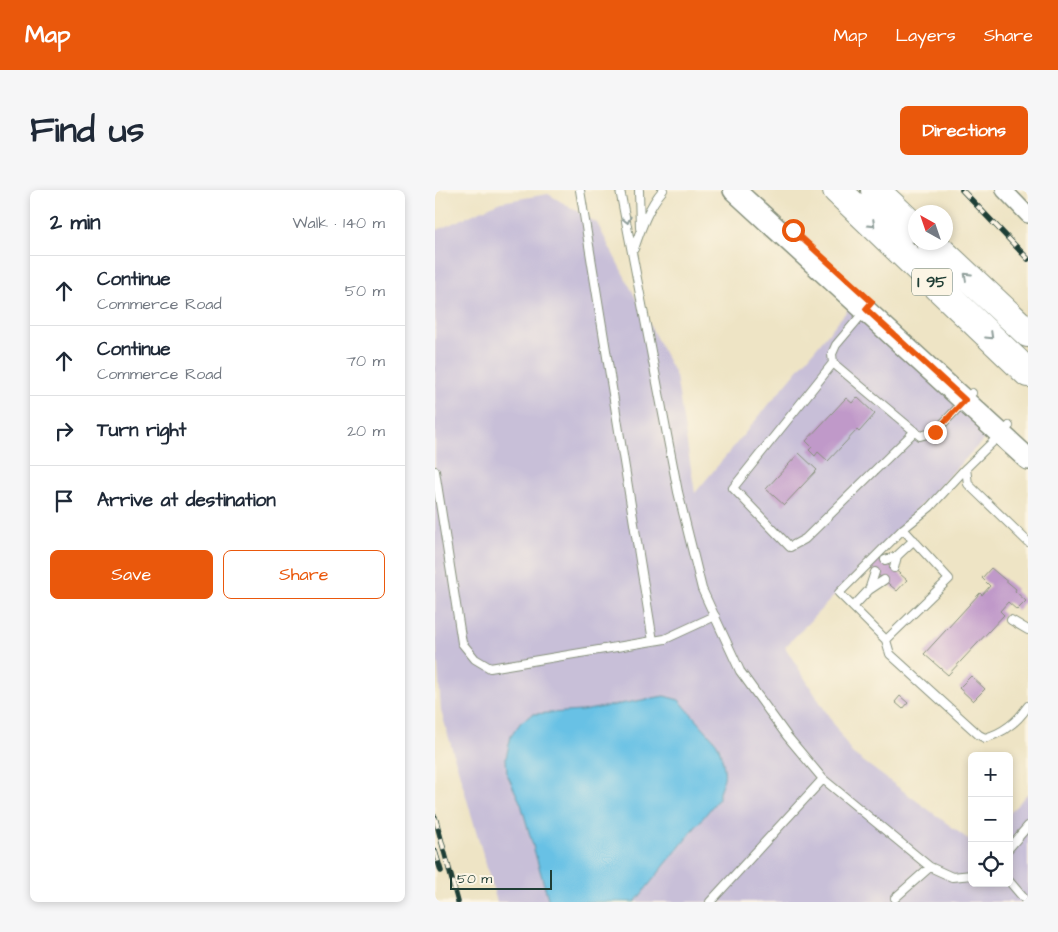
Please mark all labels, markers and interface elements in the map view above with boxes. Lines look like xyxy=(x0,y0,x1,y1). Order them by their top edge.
text: Map xyxy=(25,18,70,52)
text: Map xyxy=(833,23,867,48)
text: Layers xyxy=(895,23,956,48)
text: Share xyxy=(984,23,1033,48)
text: Find us xyxy=(30,106,144,155)
button: Directions xyxy=(900,106,1028,155)
north arrow xyxy=(908,205,953,250)
text: 2 min xyxy=(50,208,100,237)
text: Walk · 140 m xyxy=(293,212,385,234)
one-way arrow xyxy=(621,216,632,225)
one-way arrow xyxy=(866,218,875,227)
route start xyxy=(782,219,805,242)
text: Continue xyxy=(97,266,171,293)
road number: I 95 xyxy=(912,268,952,295)
one-way arrow xyxy=(963,273,972,282)
icon: ahead xyxy=(50,277,78,305)
text: 50 m xyxy=(345,280,385,302)
text: Commerce Road xyxy=(97,293,222,315)
one-way arrow xyxy=(984,330,993,339)
text: Continue xyxy=(97,336,171,363)
icon: ahead xyxy=(50,347,78,375)
text: 70 m xyxy=(346,350,385,372)
text: Commerce Road xyxy=(97,363,222,385)
icon: right xyxy=(50,417,78,445)
text: Turn right xyxy=(97,417,186,444)
text: 20 m xyxy=(347,420,385,442)
route end xyxy=(924,421,947,444)
icon: arrive xyxy=(50,487,78,515)
text: Arrive at destination xyxy=(97,487,276,514)
button: Save xyxy=(50,550,213,599)
button: Share xyxy=(223,550,385,599)
map controls xyxy=(968,752,1013,887)
button: + xyxy=(968,752,1013,797)
button: − xyxy=(968,797,1013,842)
button: locate xyxy=(968,842,1013,887)
scale bar xyxy=(450,867,553,890)
text: 50 m xyxy=(457,869,492,889)

